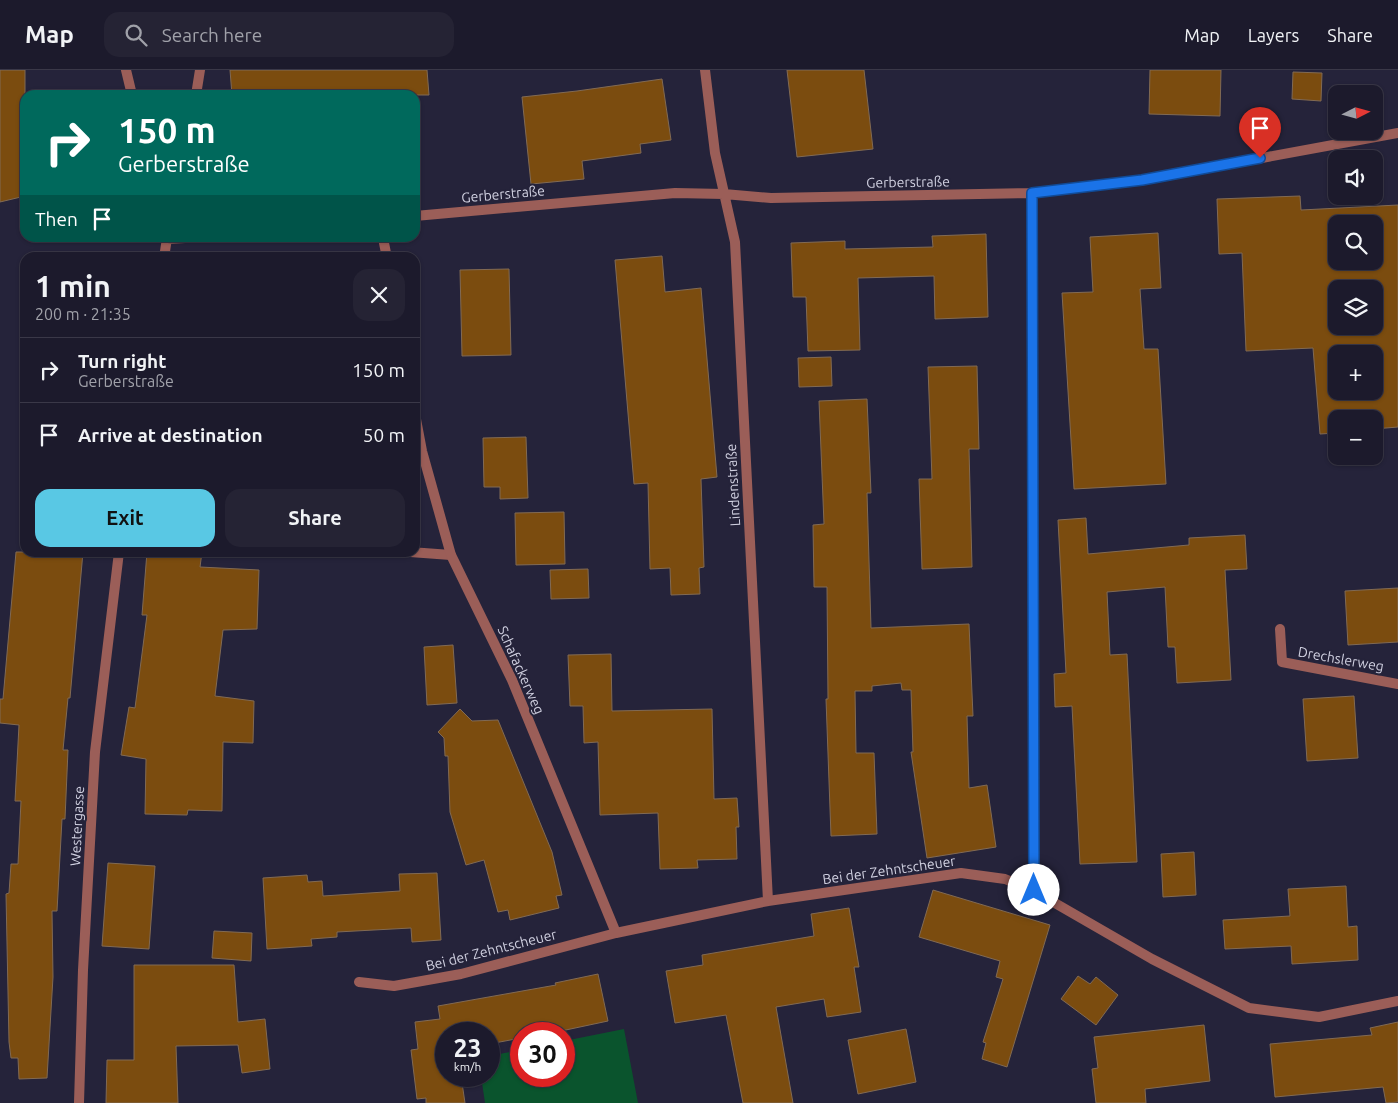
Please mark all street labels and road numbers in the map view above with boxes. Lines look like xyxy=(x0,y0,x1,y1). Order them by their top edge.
street label: Gerberstraße xyxy=(866,173,950,191)
street label: Gerberstraße xyxy=(461,182,545,206)
street label: Lindenstraße xyxy=(723,443,743,527)
street label: Schafackerweg xyxy=(494,623,548,717)
street label: Drechslerweg xyxy=(1297,644,1385,674)
street label: Westergasse xyxy=(67,786,87,866)
street label: Bei der Zehntscheuer xyxy=(821,853,957,887)
street label: Bei der Zehntscheuer xyxy=(424,926,559,974)

